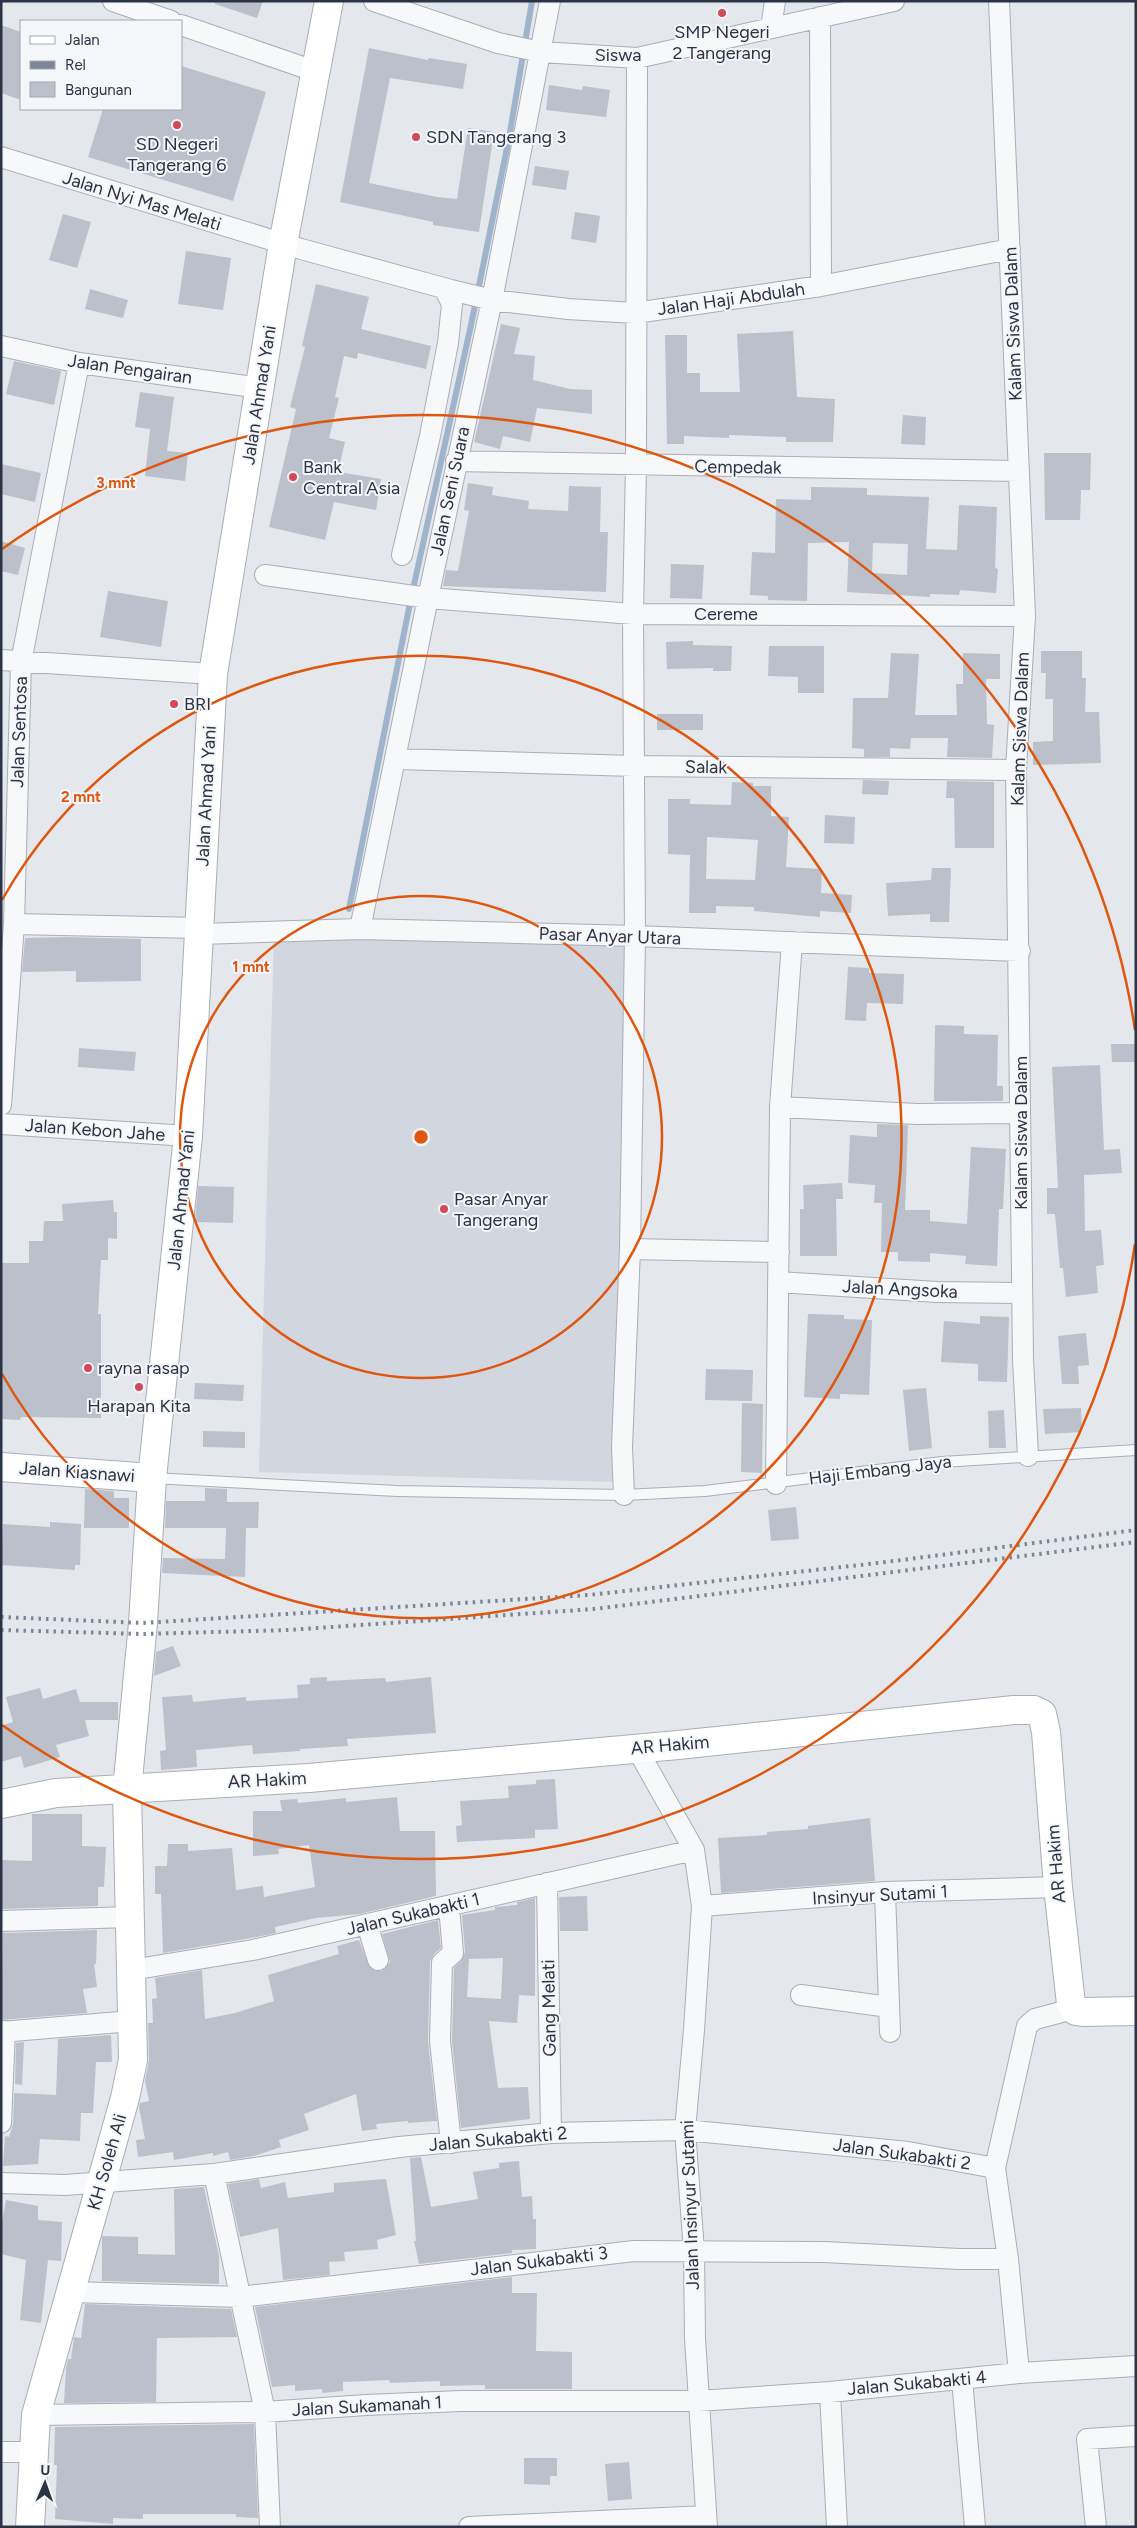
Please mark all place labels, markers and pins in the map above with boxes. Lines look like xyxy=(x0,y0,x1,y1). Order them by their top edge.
marker: SMP Negeri 2 Tangerang xyxy=(716,7,728,19)
place label: SMP Negeri 2 Tangerang xyxy=(673,21,771,64)
marker: SD Negeri Tangerang 6 xyxy=(171,119,183,131)
place label: SDN Tangerang 3 xyxy=(426,126,566,148)
marker: SDN Tangerang 3 xyxy=(410,131,422,143)
place label: SD Negeri Tangerang 6 xyxy=(128,133,226,176)
place label: Bank Central Asia xyxy=(303,456,400,499)
marker: Bank Central Asia xyxy=(287,471,299,483)
place label: BRI xyxy=(184,693,211,715)
marker: BRI xyxy=(168,698,180,710)
centre of rings xyxy=(412,1128,430,1146)
place label: Pasar Anyar Tangerang xyxy=(454,1188,548,1231)
marker: Pasar Anyar Tangerang xyxy=(438,1203,450,1215)
place label: rayna rasap xyxy=(98,1357,190,1379)
marker: rayna rasap xyxy=(82,1362,94,1374)
marker: Harapan Kita xyxy=(133,1381,145,1393)
place label: Harapan Kita xyxy=(87,1395,191,1417)

